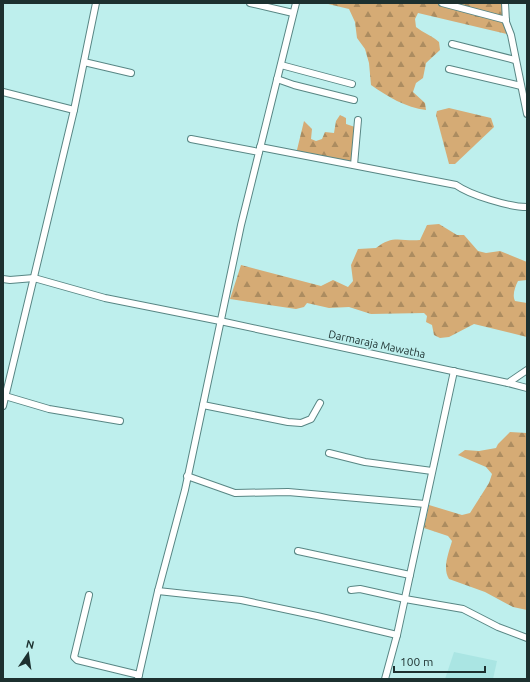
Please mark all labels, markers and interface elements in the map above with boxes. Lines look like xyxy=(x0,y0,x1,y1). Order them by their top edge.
street label: Darmaraja Mawatha xyxy=(327,328,427,360)
north arrow xyxy=(8,634,48,674)
text: N xyxy=(25,637,36,651)
scale bar xyxy=(394,648,485,674)
text: 100 m xyxy=(400,655,433,668)

